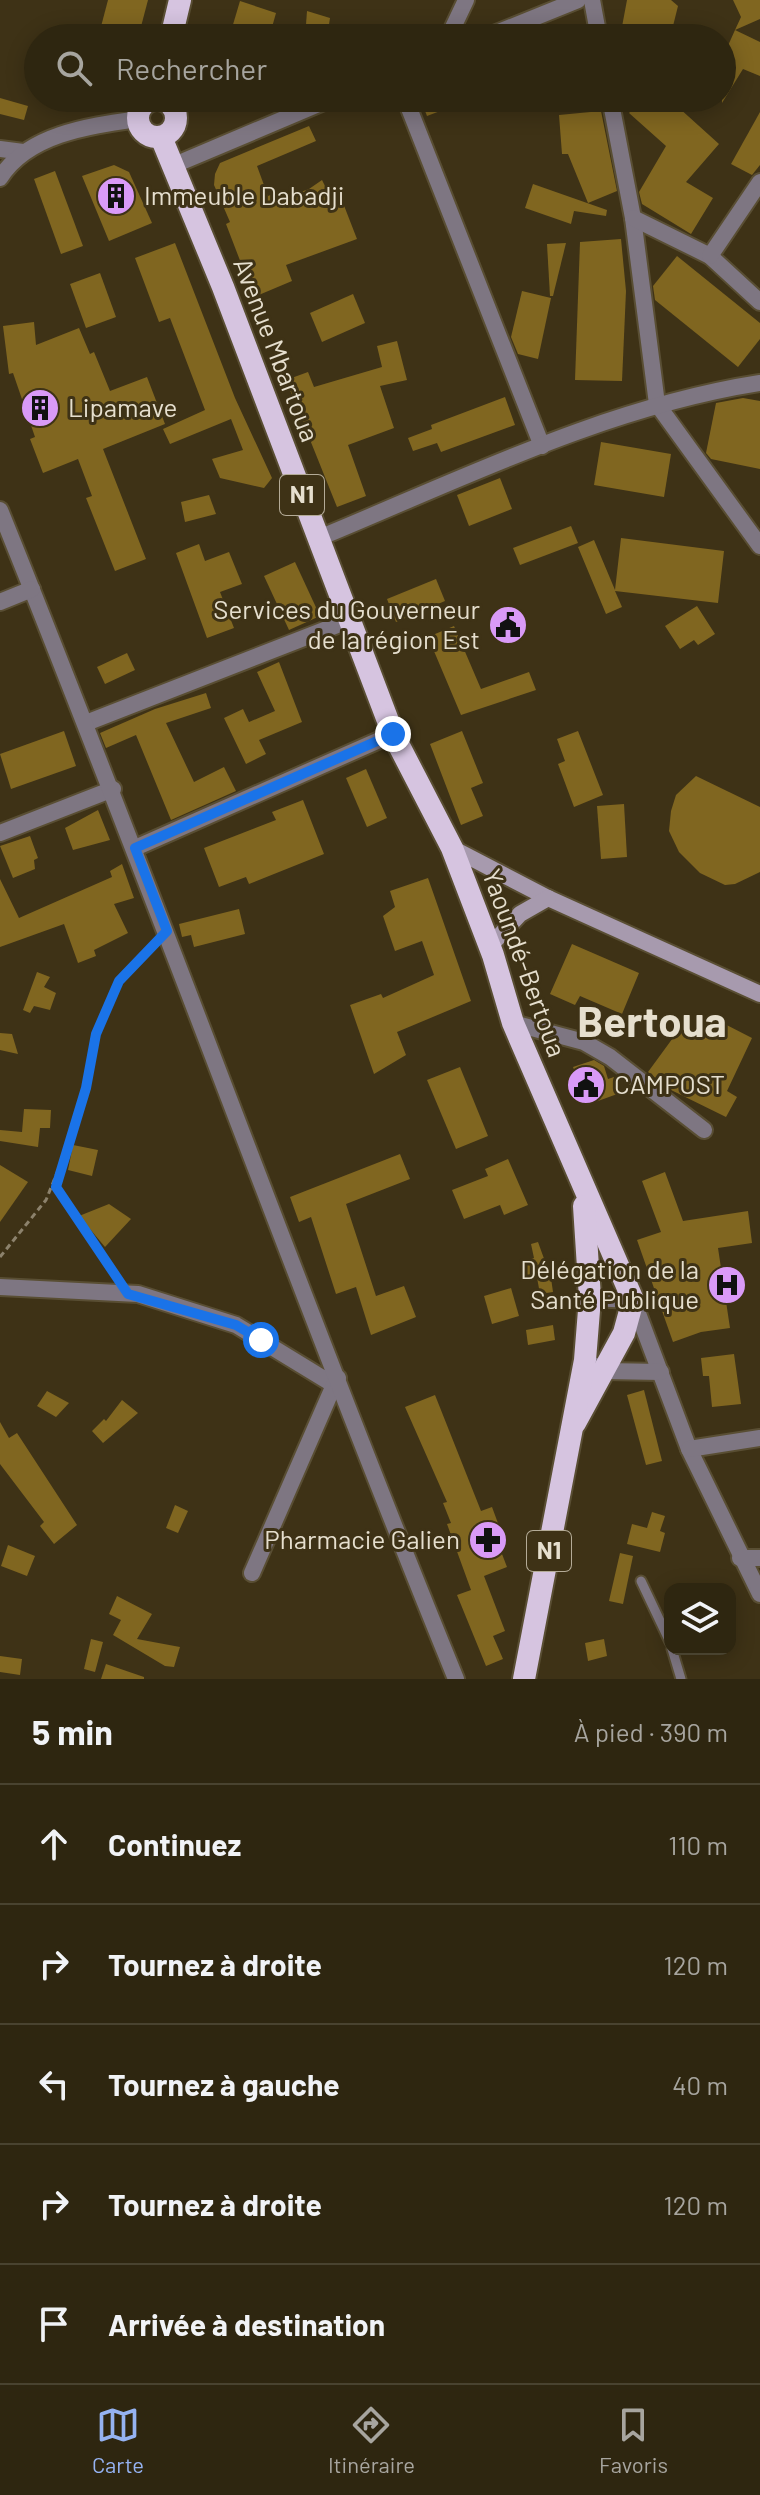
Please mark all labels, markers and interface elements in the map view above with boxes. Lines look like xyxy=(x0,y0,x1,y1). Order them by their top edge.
search box xyxy=(24,24,736,112)
icon: search xyxy=(52,46,96,90)
text: Rechercher xyxy=(116,50,267,86)
building icon: Immeuble Dabadji xyxy=(95,175,137,217)
place label: Immeuble Dabadji xyxy=(144,179,344,210)
street label: Avenue Mbartoua xyxy=(228,253,327,446)
building icon: Lipamave xyxy=(19,387,61,429)
place label: Lipamave xyxy=(68,391,177,422)
road number: N1 xyxy=(280,475,324,515)
place label: Services du Gouverneur de la région Est xyxy=(213,593,481,654)
public building icon: Services du Gouverneur de la région Est xyxy=(487,604,529,646)
route end xyxy=(375,716,411,752)
street label: Yaoundé-Bertoua xyxy=(477,864,574,1061)
district label: Bertoua xyxy=(577,995,727,1045)
public building icon: CAMPOST xyxy=(565,1064,607,1106)
place label: CAMPOST xyxy=(614,1068,725,1099)
place label: Délégation de la Santé Publique xyxy=(520,1253,699,1314)
hospital icon: Délégation de la Santé Publique xyxy=(706,1264,748,1306)
route start xyxy=(243,1322,279,1358)
pharmacy icon: Pharmacie Galien xyxy=(467,1519,509,1561)
place label: Pharmacie Galien xyxy=(264,1523,460,1554)
road number: N1 xyxy=(527,1531,571,1571)
map controls xyxy=(664,1583,736,1655)
button: layers xyxy=(664,1583,736,1655)
text: 5 min xyxy=(32,1711,113,1752)
text: À pied · 390 m xyxy=(574,1716,728,1747)
icon: ahead xyxy=(32,1822,76,1866)
text: Continuez xyxy=(108,1826,241,1862)
text: 110 m xyxy=(668,1829,728,1860)
icon: right xyxy=(32,1942,76,1986)
text: Tournez à droite xyxy=(108,1946,322,1982)
text: 120 m xyxy=(664,1949,728,1980)
icon: left xyxy=(32,2062,76,2106)
text: Tournez à gauche xyxy=(108,2066,340,2102)
text: 40 m xyxy=(672,2069,728,2100)
icon: right xyxy=(32,2182,76,2226)
text: Tournez à droite xyxy=(108,2186,322,2222)
text: 120 m xyxy=(664,2189,728,2220)
icon: arrive xyxy=(32,2302,76,2346)
text: Arrivée à destination xyxy=(108,2306,385,2342)
tab: Carte xyxy=(92,2403,144,2477)
tab: Itinéraire xyxy=(328,2403,415,2477)
tab: Favoris xyxy=(599,2403,668,2477)

